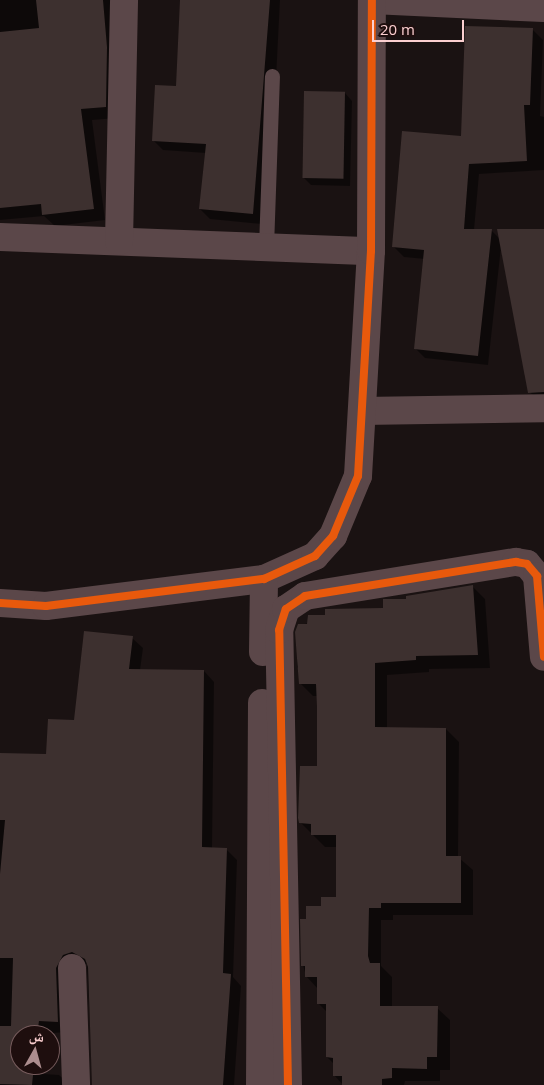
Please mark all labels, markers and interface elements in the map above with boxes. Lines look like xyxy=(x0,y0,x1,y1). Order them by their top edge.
scale bar xyxy=(374,10,466,42)
text: 20 m xyxy=(380,19,415,39)
north arrow xyxy=(10,1025,60,1075)
text: ش xyxy=(28,1025,45,1046)

